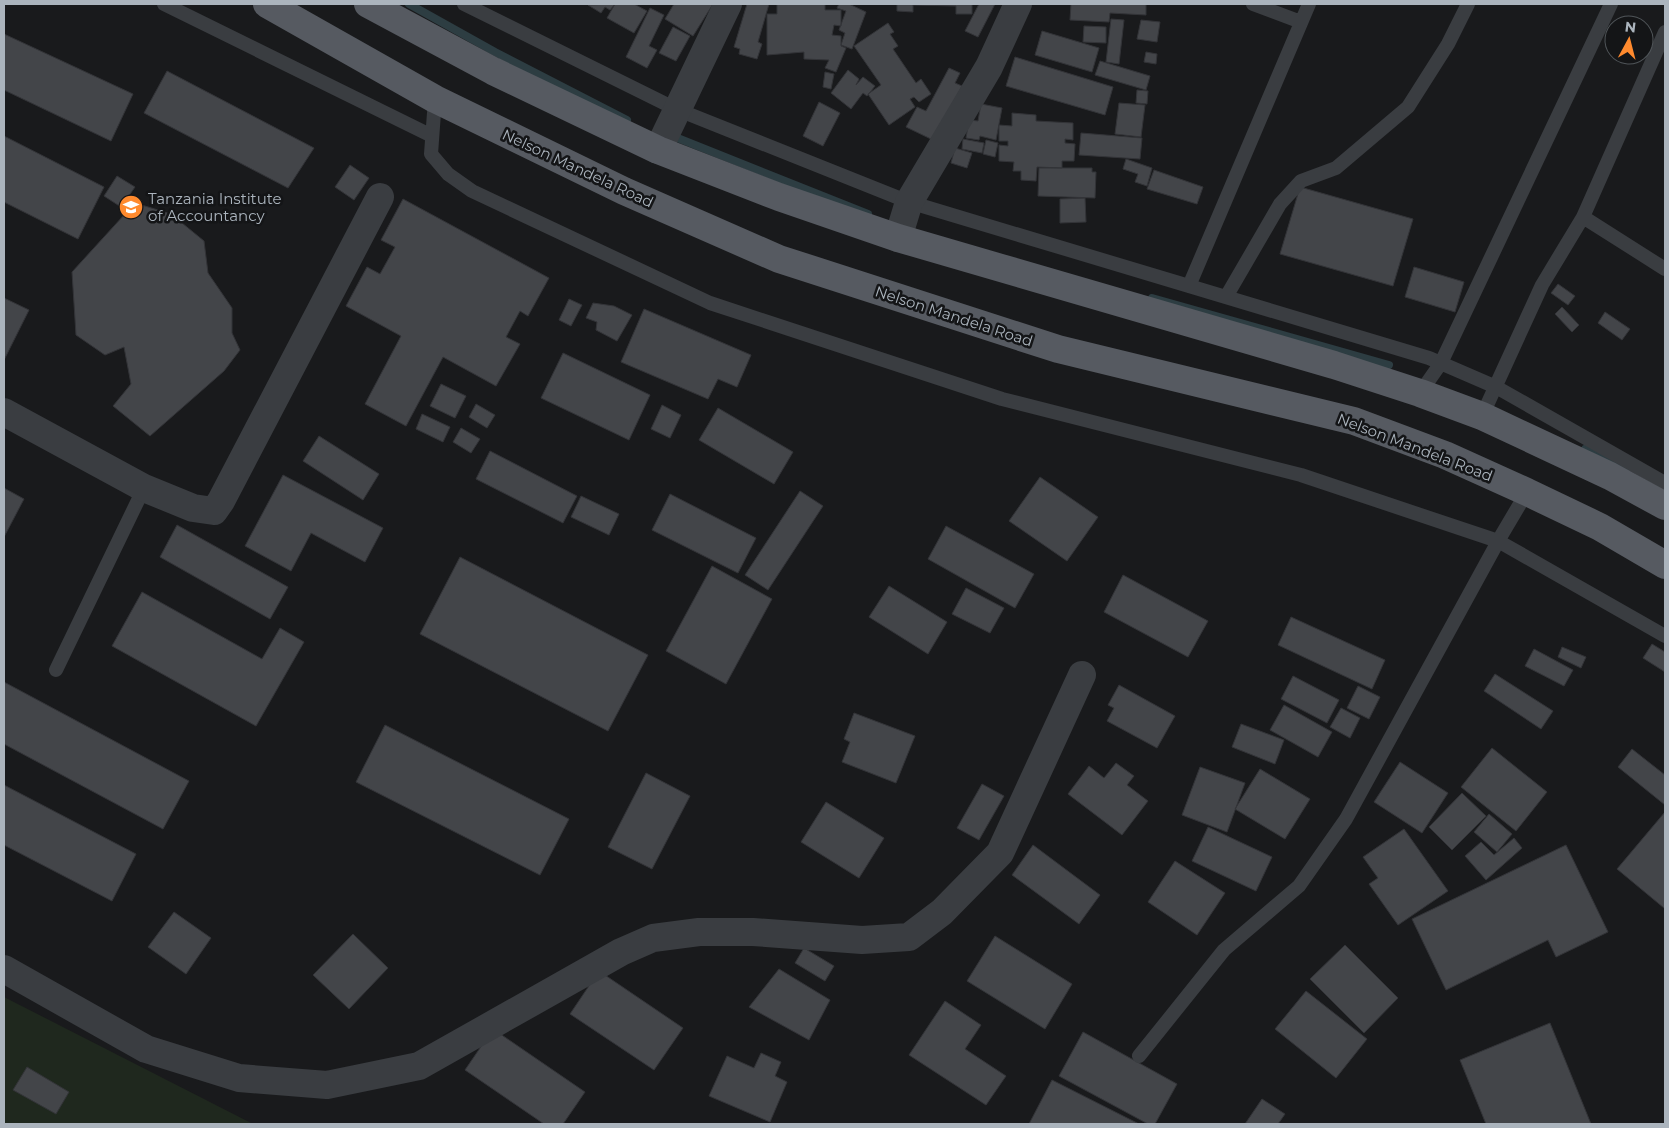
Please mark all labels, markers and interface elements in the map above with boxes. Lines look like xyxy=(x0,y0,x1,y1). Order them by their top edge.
north arrow xyxy=(1604,15,1654,65)
text: N xyxy=(1624,17,1637,37)
street label: Nelson Mandela Road xyxy=(499,125,657,211)
place label: Tanzania Institute of Accountancy xyxy=(148,189,282,225)
school or university icon: Tanzania Institute of Accountancy xyxy=(118,194,144,220)
street label: Nelson Mandela Road xyxy=(873,282,1035,350)
street label: Nelson Mandela Road xyxy=(1335,409,1495,485)

